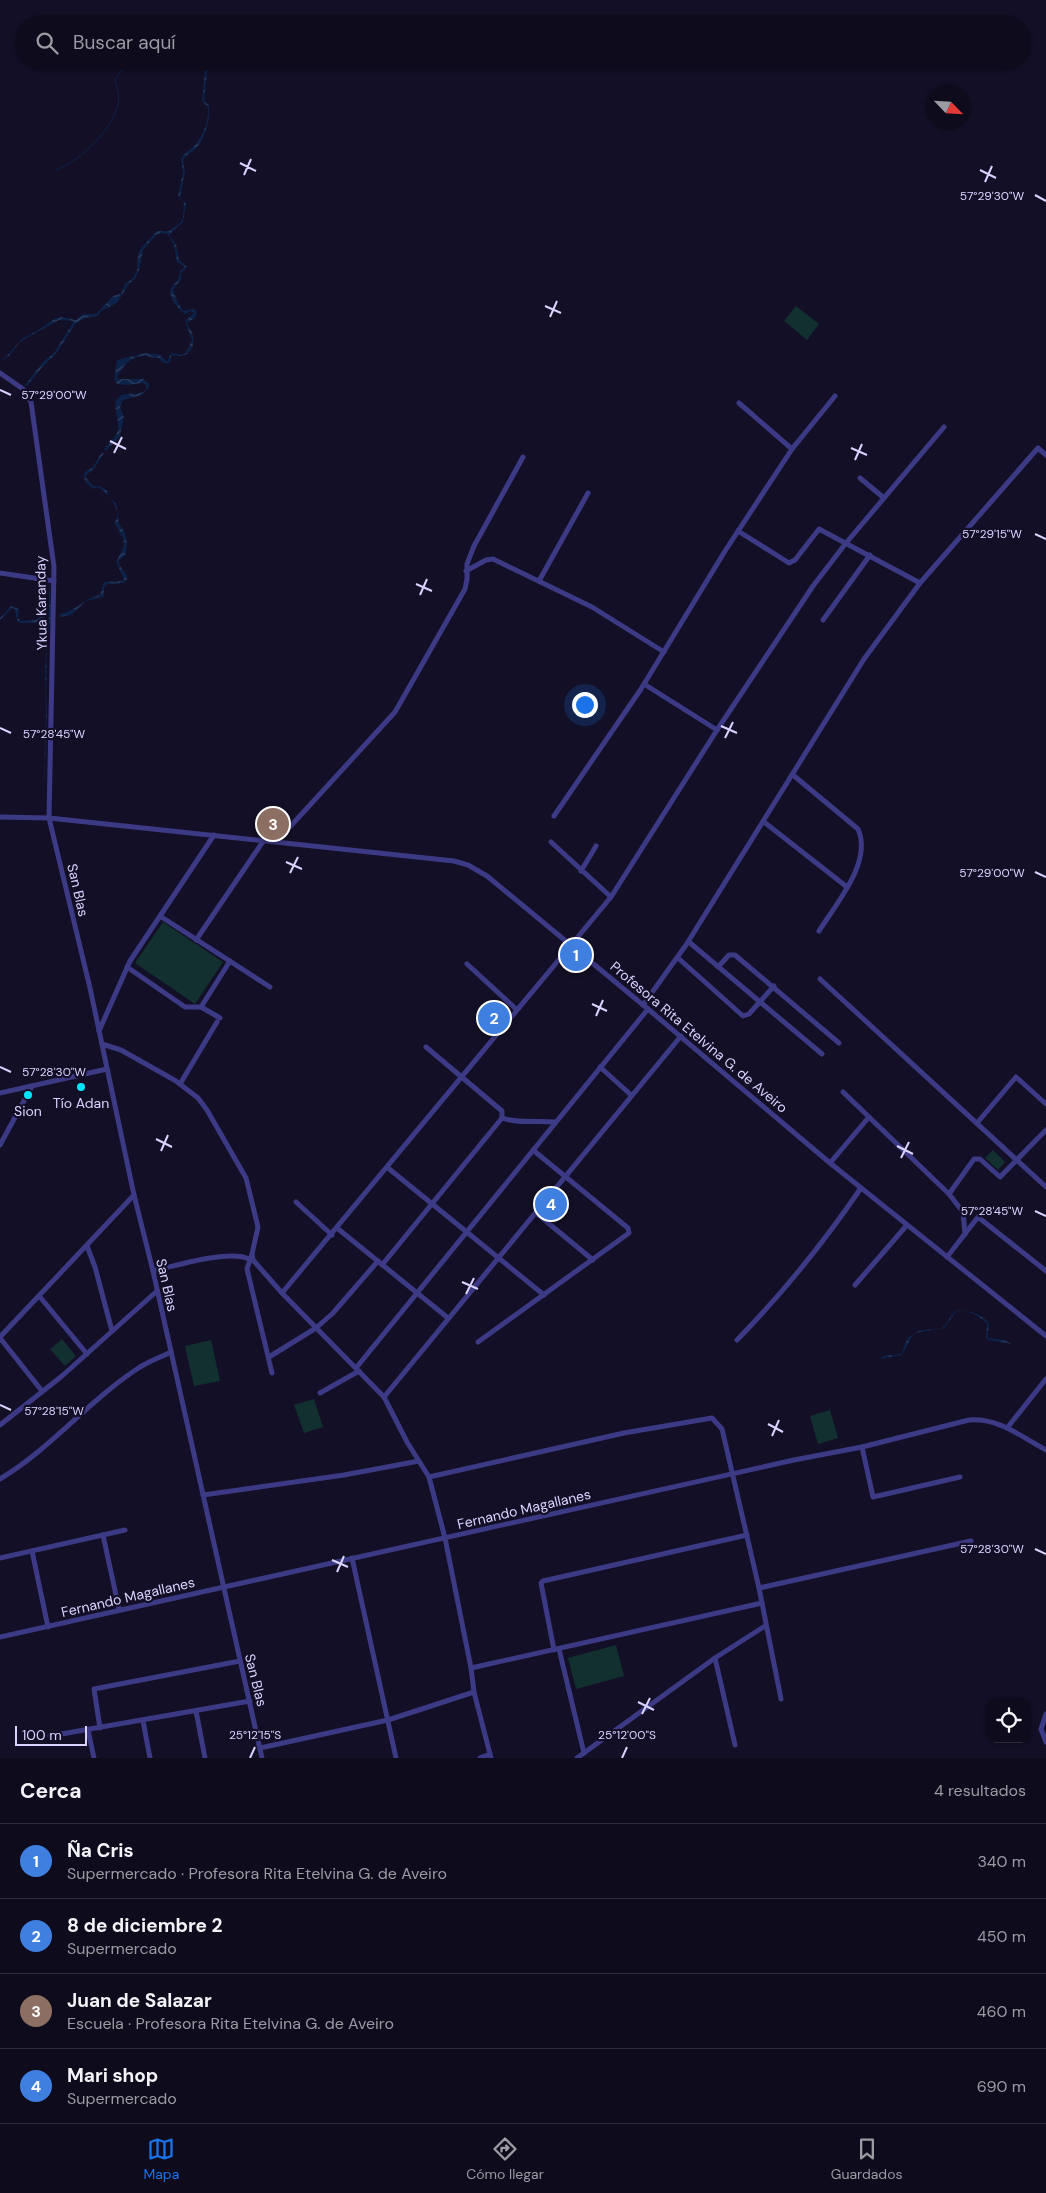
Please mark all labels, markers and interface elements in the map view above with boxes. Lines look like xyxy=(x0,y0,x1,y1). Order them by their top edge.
search box xyxy=(15,15,1031,70)
icon: search xyxy=(33,29,61,57)
text: Buscar aquí xyxy=(73,30,176,55)
north arrow xyxy=(926,85,971,130)
text: 57°29'30"W xyxy=(960,188,1025,204)
text: 57°29'00"W xyxy=(21,387,87,403)
text: 57°29'15"W xyxy=(962,526,1022,542)
street label: Ykua Karanday xyxy=(31,555,51,651)
your location xyxy=(572,692,598,718)
text: 57°28'45"W xyxy=(23,726,86,742)
pin: 3 xyxy=(257,805,289,843)
street label: San Blas xyxy=(63,862,93,918)
text: 57°29'00"W xyxy=(959,865,1025,881)
pin: 1 xyxy=(560,936,592,974)
street label: Profesora Rita Etelvina G. de Aveiro xyxy=(607,957,791,1117)
pin: 2 xyxy=(478,999,510,1037)
text: 57°28'30"W xyxy=(22,1064,86,1080)
marker: Tío Adan xyxy=(75,1081,87,1093)
marker: Sion xyxy=(22,1089,34,1101)
place label: Tío Adan xyxy=(53,1094,109,1112)
place label: Sion xyxy=(14,1102,42,1120)
pin: 4 xyxy=(535,1185,567,1223)
text: 57°28'45"W xyxy=(961,1203,1024,1219)
street label: San Blas xyxy=(152,1257,182,1313)
text: 57°28'15"W xyxy=(24,1403,84,1419)
street label: Fernando Magallanes xyxy=(455,1485,593,1533)
text: 57°28'30"W xyxy=(960,1541,1024,1557)
street label: Fernando Magallanes xyxy=(59,1573,197,1621)
street label: San Blas xyxy=(241,1652,271,1708)
map controls xyxy=(986,1698,1031,1743)
button: locate xyxy=(986,1698,1031,1743)
scale bar xyxy=(15,1723,88,1746)
text: 100 m xyxy=(22,1726,62,1744)
text: 25°12'15"S xyxy=(229,1727,281,1743)
text: 25°12'00"S xyxy=(598,1727,656,1743)
text: Cerca xyxy=(20,1777,82,1805)
text: 4 resultados xyxy=(934,1780,1026,1801)
text: Ña Cris xyxy=(67,1838,134,1863)
text: 1 xyxy=(33,1851,39,1872)
text: 340 m xyxy=(977,1851,1026,1872)
text: Supermercado · Profesora Rita Etelvina G. de Aveiro xyxy=(67,1863,447,1884)
text: 8 de diciembre 2 xyxy=(67,1913,222,1938)
text: 2 xyxy=(31,1926,41,1947)
text: 450 m xyxy=(977,1926,1026,1947)
text: Supermercado xyxy=(67,1938,177,1959)
text: Juan de Salazar xyxy=(67,1988,212,2013)
text: 3 xyxy=(31,2001,41,2022)
text: 460 m xyxy=(977,2001,1026,2022)
text: Escuela · Profesora Rita Etelvina G. de Aveiro xyxy=(67,2013,394,2034)
text: Mari shop xyxy=(67,2063,158,2088)
text: 4 xyxy=(31,2076,41,2097)
text: 690 m xyxy=(977,2076,1026,2097)
text: Supermercado xyxy=(67,2088,177,2109)
tab: Mapa xyxy=(143,2135,179,2183)
tab: Cómo llegar xyxy=(466,2135,544,2183)
tab: Guardados xyxy=(831,2135,902,2183)

